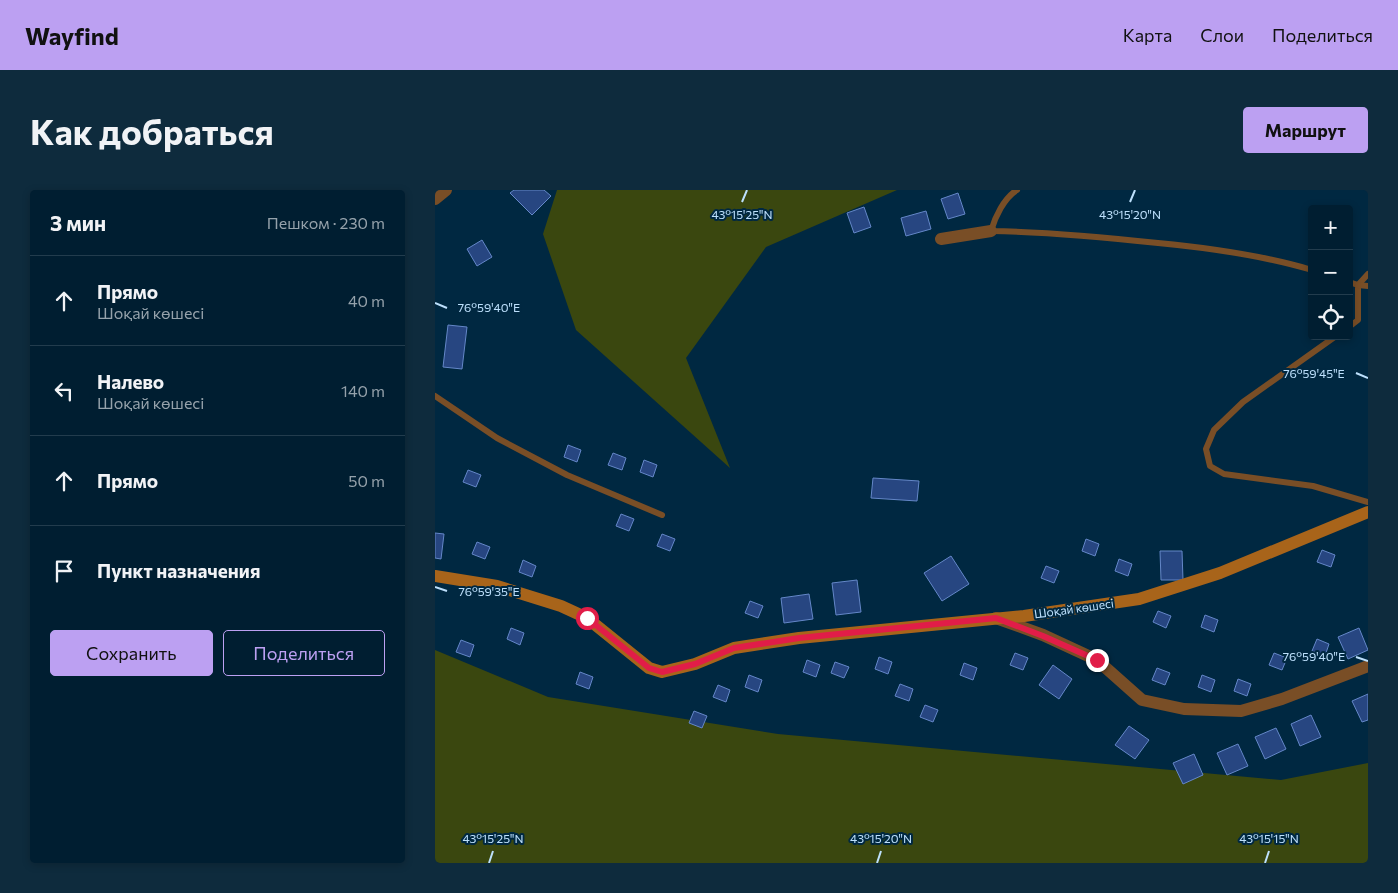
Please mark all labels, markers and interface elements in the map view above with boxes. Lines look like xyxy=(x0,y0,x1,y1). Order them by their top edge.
text: Wayfind xyxy=(25,21,119,50)
text: Карта xyxy=(1123,24,1172,46)
text: Слои xyxy=(1200,24,1244,46)
text: Поделиться xyxy=(1272,24,1373,46)
button: Маршрут xyxy=(1243,107,1368,153)
text: Как добраться xyxy=(30,109,274,152)
map controls xyxy=(1308,205,1353,340)
button: + xyxy=(1308,205,1353,250)
text: 43°15'25"N xyxy=(711,207,773,221)
text: 43°15'20"N xyxy=(1099,207,1161,221)
text: 3 мин xyxy=(50,210,106,235)
text: Пешком · 230 m xyxy=(267,213,385,232)
button: − xyxy=(1308,250,1353,295)
text: Прямо xyxy=(97,280,158,303)
icon: ahead xyxy=(50,287,78,315)
text: 40 m xyxy=(348,291,385,310)
button: locate xyxy=(1308,295,1353,340)
text: 76°59'40"E xyxy=(458,300,520,314)
text: Шоқай көшесі xyxy=(97,303,204,322)
text: 76°59'45"E xyxy=(1283,366,1345,380)
text: Налево xyxy=(97,370,164,393)
icon: left xyxy=(50,377,78,405)
text: 140 m xyxy=(341,381,385,400)
text: Шоқай көшесі xyxy=(97,393,204,412)
icon: ahead xyxy=(50,467,78,495)
text: Прямо xyxy=(97,469,158,492)
text: 50 m xyxy=(348,471,385,490)
icon: arrive xyxy=(50,557,78,585)
text: Пункт назначения xyxy=(97,559,260,582)
text: 76°59'35"E xyxy=(458,584,520,598)
street label: Шоқай көшесі xyxy=(1033,595,1115,621)
route start xyxy=(576,607,599,630)
button: Сохранить xyxy=(50,630,213,676)
button: Поделиться xyxy=(223,630,385,676)
route end xyxy=(1086,649,1109,672)
text: 76°59'40"E xyxy=(1283,649,1345,663)
text: 43°15'25"N xyxy=(462,831,524,845)
text: 43°15'20"N xyxy=(850,831,912,845)
text: 43°15'15"N xyxy=(1239,831,1299,845)

